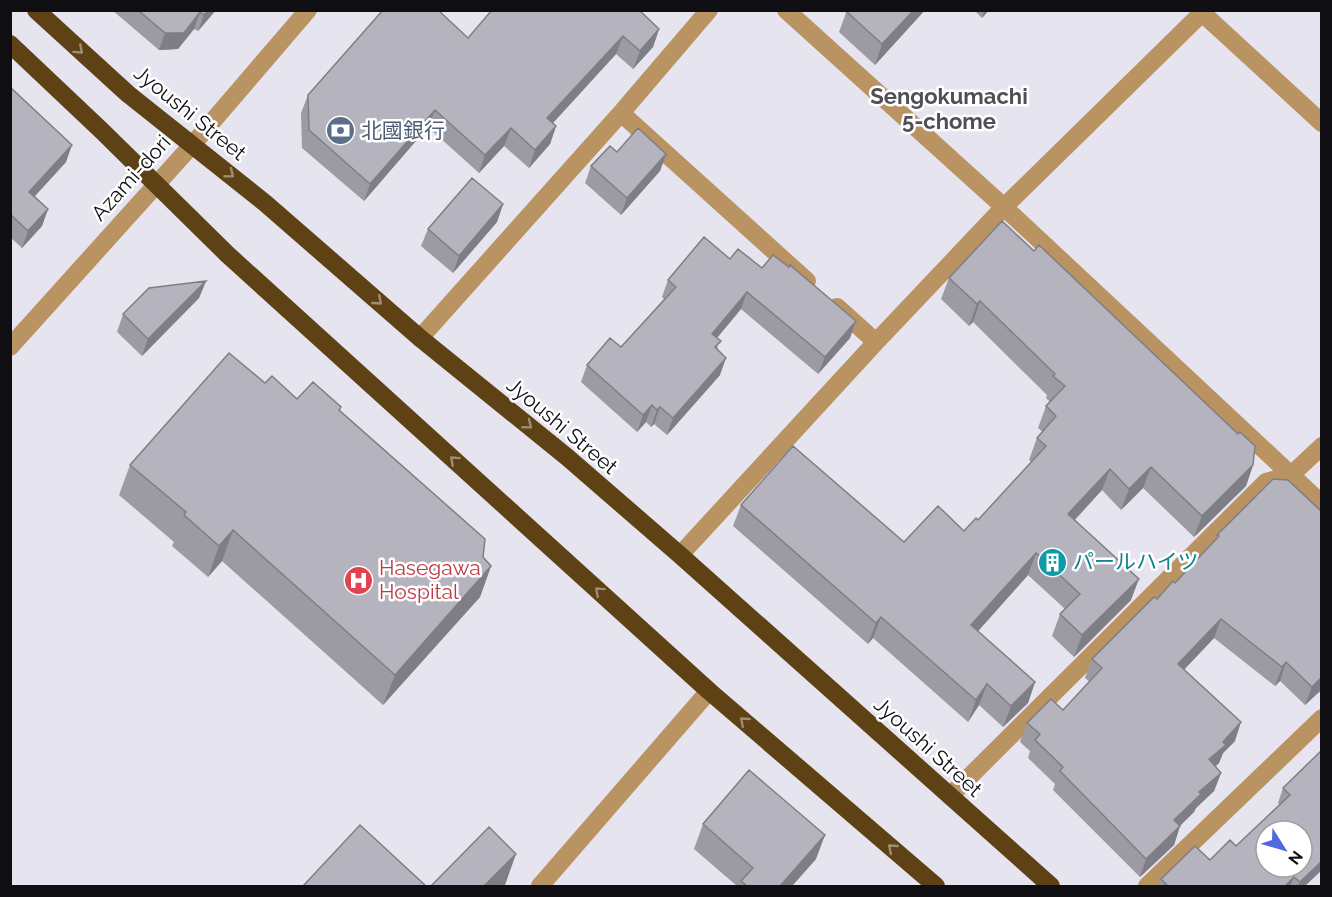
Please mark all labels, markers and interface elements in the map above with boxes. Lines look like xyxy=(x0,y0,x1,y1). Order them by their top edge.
one-way arrow xyxy=(72,43,83,54)
street label: Jyoushi Street xyxy=(129,60,251,165)
district label: Sengokumachi 5-chome xyxy=(870,83,1028,134)
bank icon: 北國銀行 xyxy=(324,115,356,147)
place label: 北國銀行 xyxy=(361,118,445,143)
street label: Azami-dori xyxy=(86,130,175,225)
one-way arrow xyxy=(223,166,234,177)
one-way arrow xyxy=(371,293,382,304)
street label: Jyoushi Street xyxy=(502,372,623,479)
one-way arrow xyxy=(521,418,532,429)
one-way arrow xyxy=(450,456,461,467)
building icon: パールハイツ xyxy=(1036,546,1068,578)
place label: パールハイツ xyxy=(1073,549,1199,574)
place label: Hasegawa Hospital xyxy=(379,555,481,604)
hospital icon: Hasegawa Hospital xyxy=(342,564,374,596)
one-way arrow xyxy=(595,587,605,598)
street label: Jyoushi Street xyxy=(869,692,987,802)
one-way arrow xyxy=(740,717,751,728)
north arrow xyxy=(1254,819,1314,879)
one-way arrow xyxy=(888,844,898,855)
text: N xyxy=(1284,847,1307,868)

